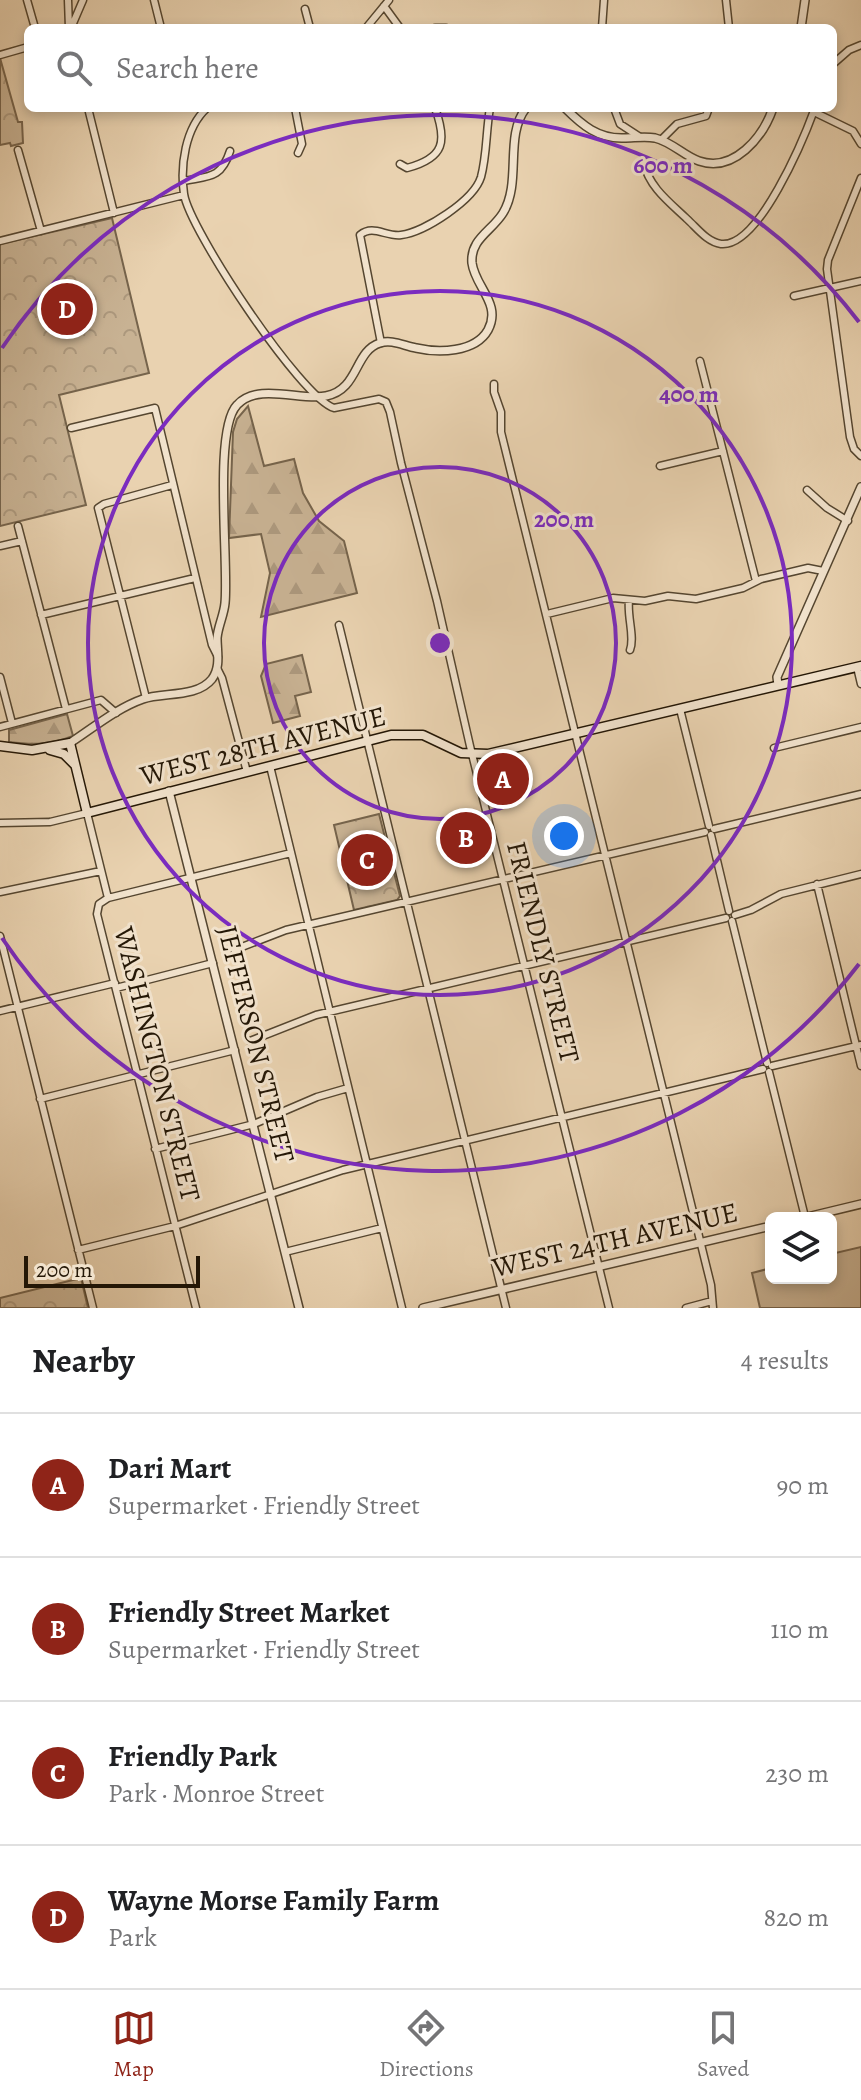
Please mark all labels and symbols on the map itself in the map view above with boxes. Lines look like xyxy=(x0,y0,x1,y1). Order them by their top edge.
text: 600 m xyxy=(633,149,693,181)
pin: D xyxy=(41,279,93,339)
text: 400 m xyxy=(659,378,719,410)
text: 200 m xyxy=(534,503,594,535)
centre of rings xyxy=(426,629,454,657)
street label: WEST 28TH AVENUE xyxy=(135,697,390,795)
pin: A xyxy=(477,749,529,809)
pin: B xyxy=(440,808,492,868)
your location xyxy=(544,816,584,856)
pin: C xyxy=(341,830,393,890)
street label: FRIENDLY STREET xyxy=(497,837,589,1067)
street label: JEFFERSON STREET xyxy=(208,921,304,1167)
street label: WASHINGTON STREET xyxy=(104,922,210,1205)
street label: WEST 24TH AVENUE xyxy=(488,1193,741,1287)
scale bar xyxy=(24,1252,200,1288)

